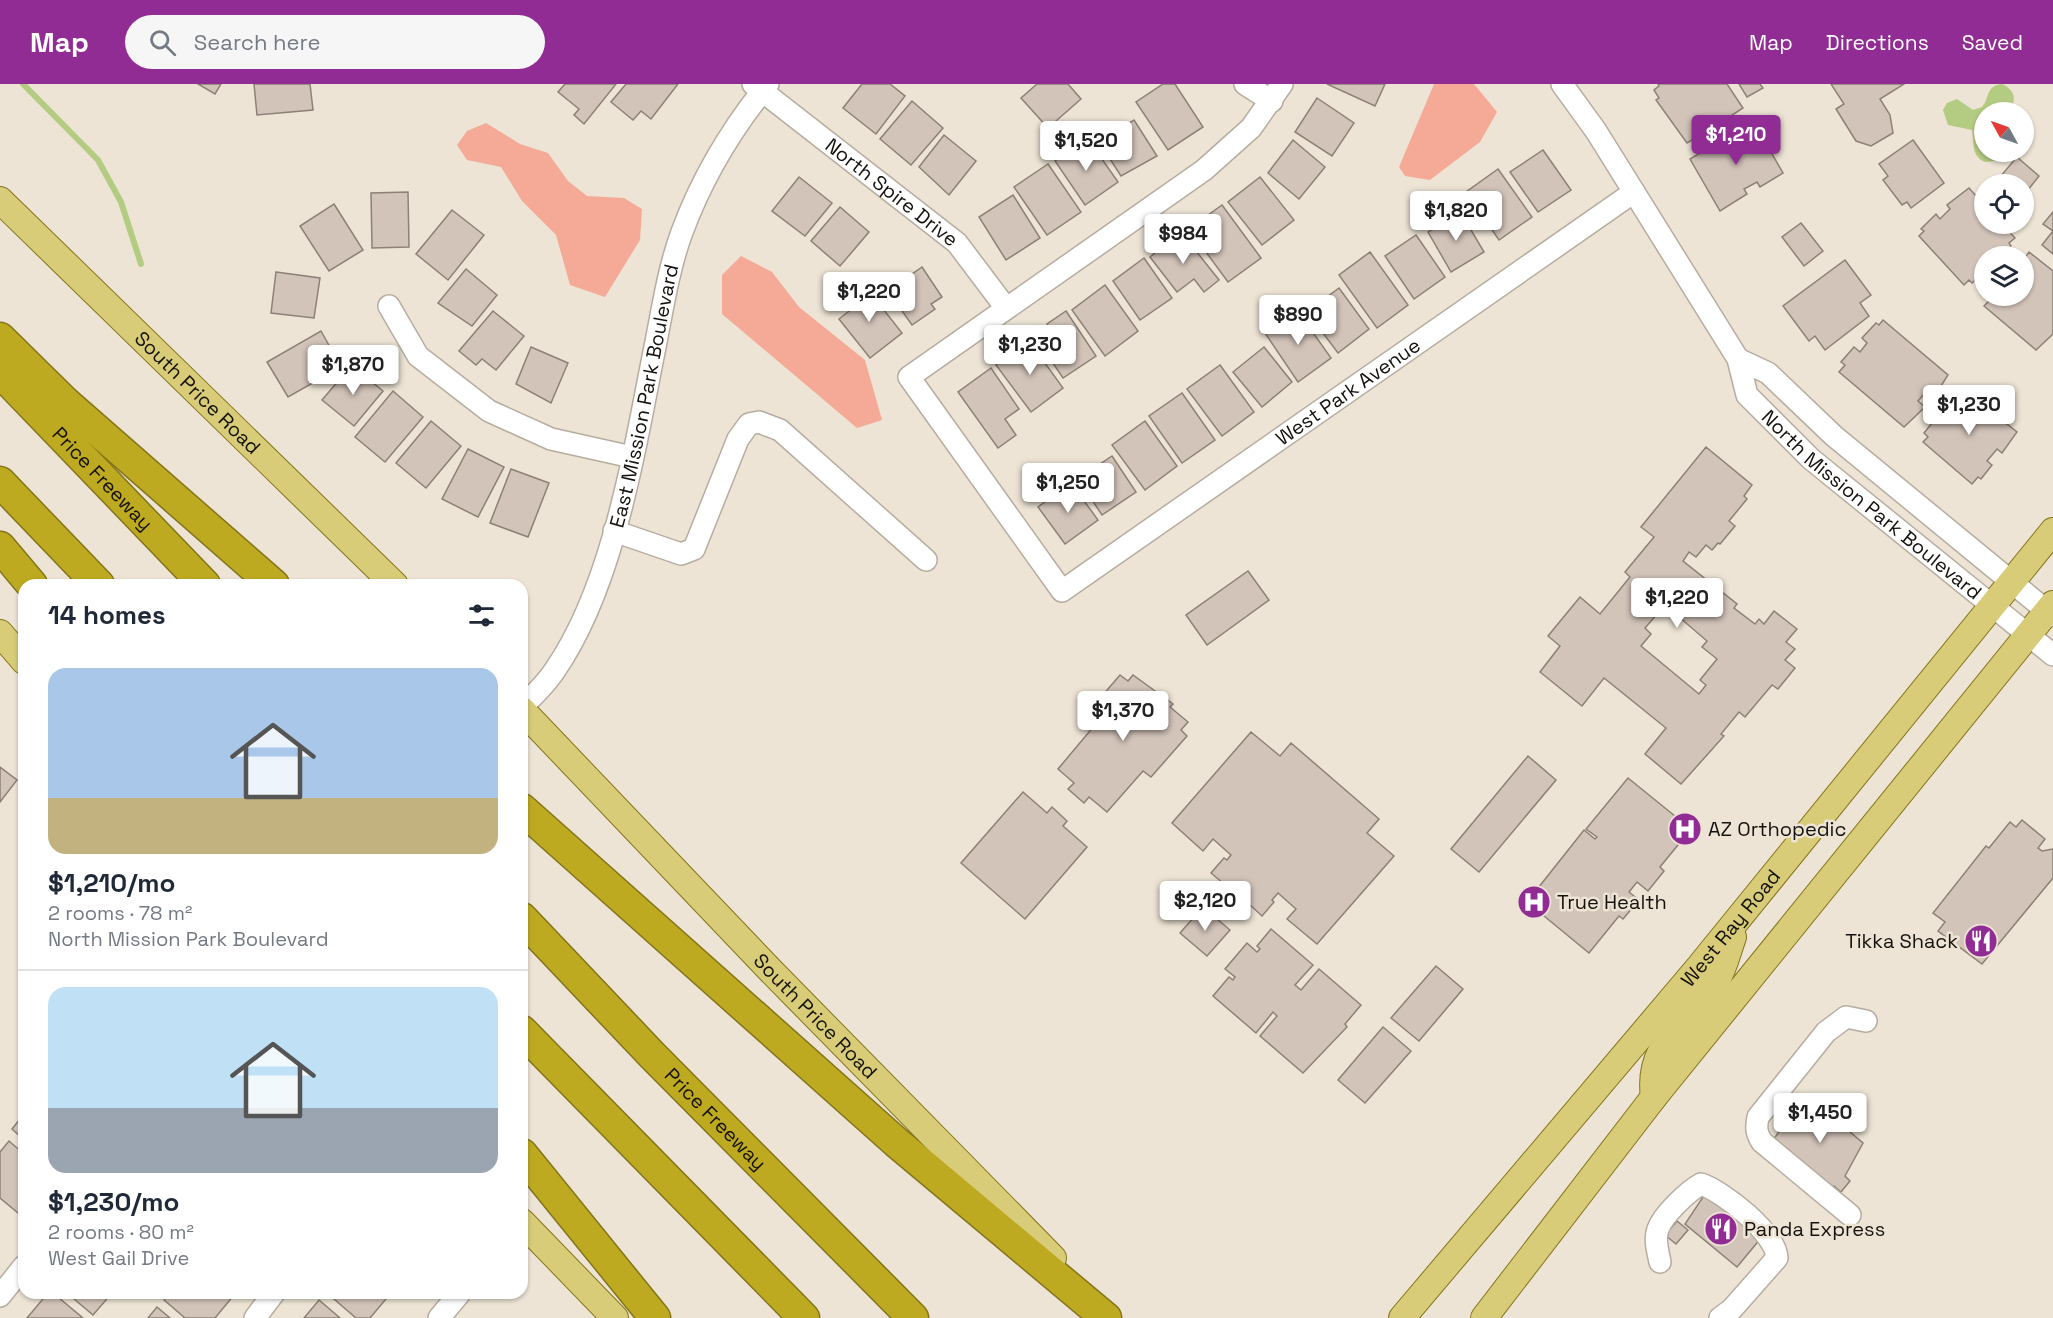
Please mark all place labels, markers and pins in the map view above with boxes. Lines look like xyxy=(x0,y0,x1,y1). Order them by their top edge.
pin: $1,210 xyxy=(1687,115,1785,166)
pin: $1,520 xyxy=(1037,121,1135,172)
pin: $1,820 xyxy=(1407,191,1505,242)
pin: $984 xyxy=(1147,214,1219,265)
pin: $1,220 xyxy=(820,272,918,323)
pin: $890 xyxy=(1262,295,1334,346)
pin: $1,230 xyxy=(981,325,1079,376)
pin: $1,870 xyxy=(304,345,402,396)
pin: $1,230 xyxy=(1920,385,2018,436)
pin: $1,250 xyxy=(1019,463,1117,514)
pin: $1,220 xyxy=(1628,578,1726,629)
pin: $1,370 xyxy=(1074,691,1172,742)
hospital icon: AZ Orthopedic xyxy=(1667,811,1703,847)
place label: AZ Orthopedic xyxy=(1708,816,1846,842)
pin: $2,120 xyxy=(1156,881,1254,932)
hospital icon: True Health xyxy=(1516,884,1552,920)
place label: True Health xyxy=(1557,889,1667,915)
restaurant icon: Tikka Shack xyxy=(1963,923,1999,959)
place label: Tikka Shack xyxy=(1845,928,1958,954)
pin: $1,450 xyxy=(1771,1093,1869,1144)
restaurant icon: Panda Express xyxy=(1703,1211,1739,1247)
place label: Panda Express xyxy=(1744,1216,1885,1242)

